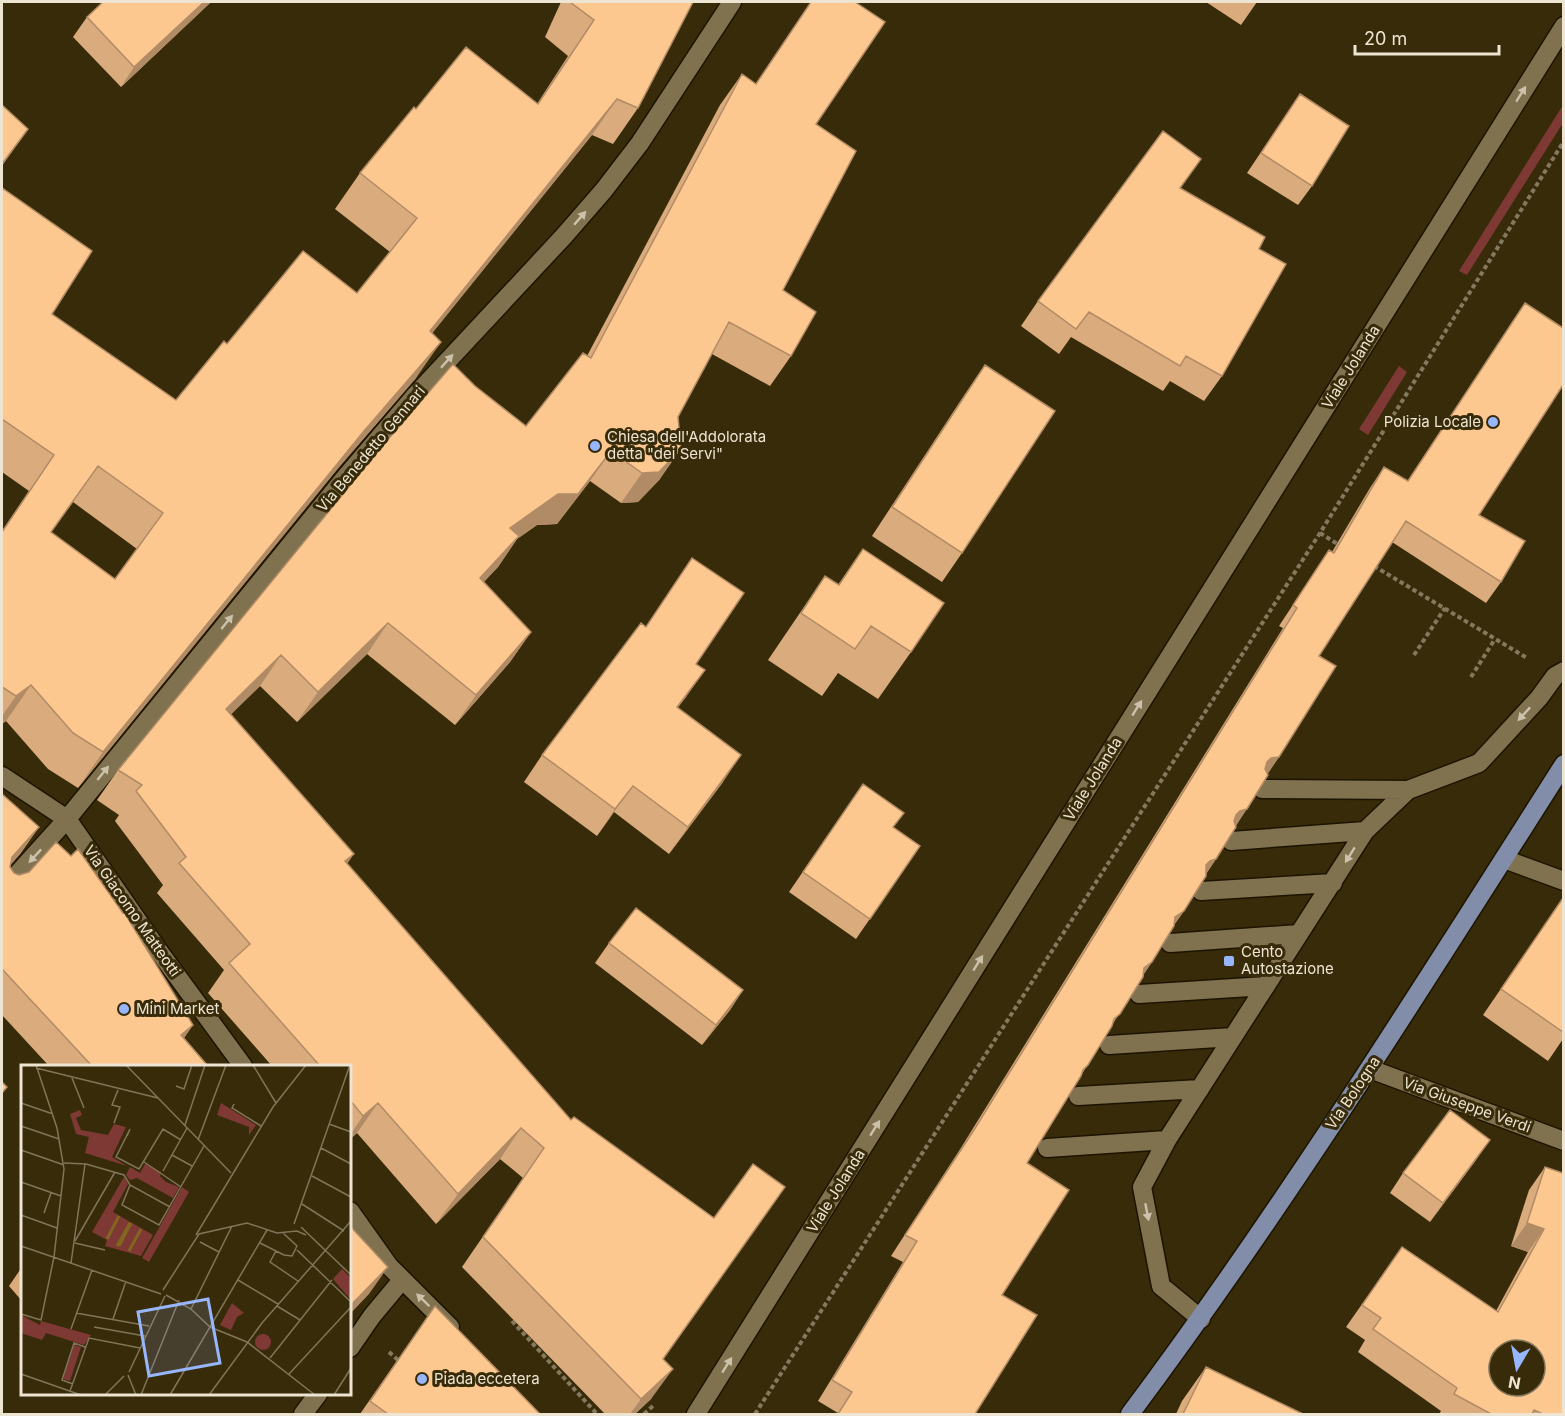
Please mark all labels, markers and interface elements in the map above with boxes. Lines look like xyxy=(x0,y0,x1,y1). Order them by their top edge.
scale bar xyxy=(1355,18,1499,56)
text: 20 m xyxy=(1364,28,1407,49)
one-way arrow xyxy=(1516,86,1527,102)
one-way arrow xyxy=(573,211,586,226)
street label: Viale Jolanda xyxy=(1317,321,1384,412)
one-way arrow xyxy=(440,354,453,369)
street label: Via Benedetto Gennari xyxy=(312,382,429,516)
place label: Polizia Locale xyxy=(1384,412,1481,431)
marker: Polizia Locale xyxy=(1486,415,1500,429)
place label: Chiesa dell'Addolorata detta "dei Servi" xyxy=(607,427,766,463)
marker: Chiesa dell'Addolorata detta "dei Servi" xyxy=(588,439,602,453)
one-way arrow xyxy=(220,614,233,630)
one-way arrow xyxy=(1132,700,1143,716)
one-way arrow xyxy=(1518,706,1531,721)
street label: Viale Jolanda xyxy=(1059,733,1126,824)
one-way arrow xyxy=(96,766,109,781)
street label: Via Giacomo Matteotti xyxy=(80,841,185,980)
one-way arrow xyxy=(1345,847,1356,863)
one-way arrow xyxy=(28,848,42,863)
place label: Cento Autostazione xyxy=(1241,942,1334,978)
marker: Cento Autostazione xyxy=(1222,954,1236,968)
one-way arrow xyxy=(973,955,984,971)
place label: Mini Market xyxy=(136,999,219,1018)
marker: Mini Market xyxy=(117,1002,131,1016)
street label: Via Bologna xyxy=(1321,1052,1384,1133)
inset map xyxy=(21,1065,351,1395)
street label: Via Giuseppe Verdi xyxy=(1401,1073,1534,1137)
one-way arrow xyxy=(869,1120,880,1136)
street label: Viale Jolanda xyxy=(802,1145,869,1236)
one-way arrow xyxy=(1143,1203,1152,1222)
one-way arrow xyxy=(415,1293,430,1307)
north arrow xyxy=(1487,1338,1547,1398)
one-way arrow xyxy=(722,1357,733,1373)
place label: Piada eccetera xyxy=(434,1369,540,1388)
marker: Piada eccetera xyxy=(415,1372,429,1386)
text: N xyxy=(1507,1372,1522,1394)

